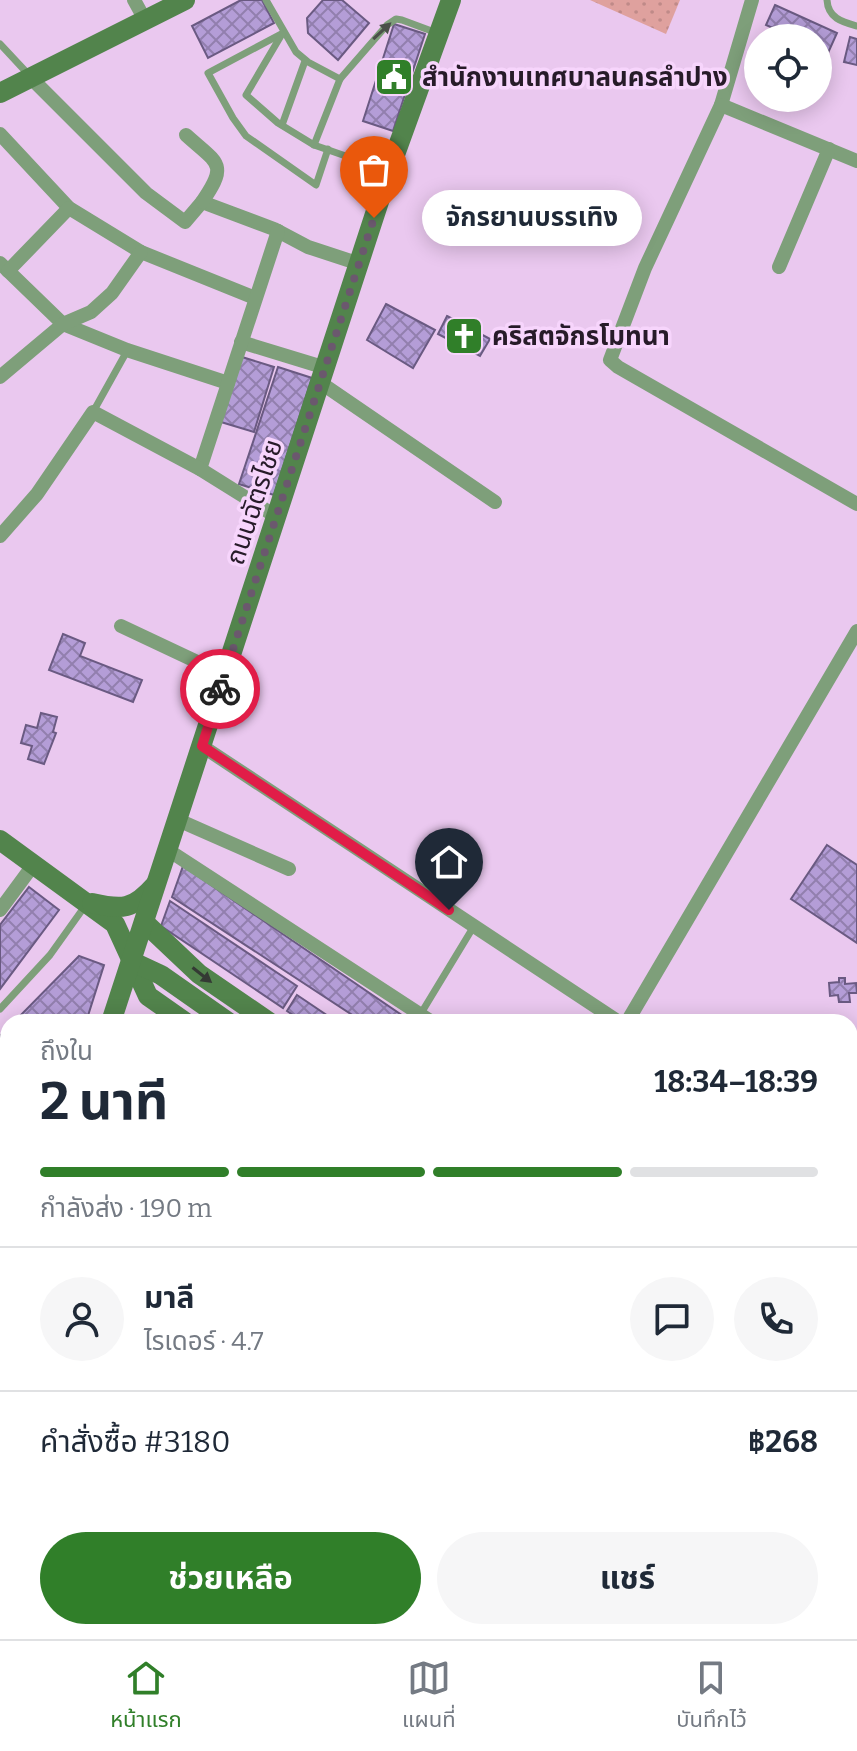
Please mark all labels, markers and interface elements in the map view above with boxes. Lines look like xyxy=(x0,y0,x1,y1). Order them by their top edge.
one-way arrow xyxy=(373,23,392,41)
map controls xyxy=(744,24,832,112)
button: locate xyxy=(744,24,832,112)
public building icon: สำนักงานเทศบาลนครลำปาง xyxy=(373,56,415,98)
place label: สำนักงานเทศบาลนครลำปาง xyxy=(422,62,728,93)
pin xyxy=(340,136,408,218)
icon: bag xyxy=(352,148,396,192)
callout: จักรยานบรรเทิง xyxy=(422,190,642,246)
text: จักรยานบรรเทิง xyxy=(446,202,618,233)
church icon: คริสตจักรโมทนา xyxy=(443,315,485,357)
place label: คริสตจักรโมทนา xyxy=(492,321,670,352)
street label: ถนนฉัตรไชย xyxy=(220,436,289,569)
courier xyxy=(180,649,260,729)
icon: bike xyxy=(198,667,242,711)
pin xyxy=(415,828,483,910)
icon: home xyxy=(427,840,471,884)
one-way arrow xyxy=(191,966,212,983)
text: ถึงใน xyxy=(40,1036,93,1067)
text: 18:34–18:39 xyxy=(654,1064,818,1100)
text: 2 นาที xyxy=(40,1070,168,1133)
text: กำลังส่ง · 190 m xyxy=(40,1193,212,1224)
button: person xyxy=(40,1277,124,1361)
button: chat xyxy=(630,1277,714,1361)
button: phone xyxy=(734,1277,818,1361)
text: มาลี xyxy=(144,1280,194,1316)
text: ไรเดอร์ · 4.7 xyxy=(144,1326,264,1357)
text: คำสั่งซื้อ #3180 xyxy=(40,1424,230,1460)
text: ฿268 xyxy=(748,1424,818,1460)
button: ช่วยเหลือ xyxy=(40,1532,421,1624)
button: แชร์ xyxy=(437,1532,818,1624)
tab: หน้าแรก xyxy=(110,1656,182,1737)
tab: แผนที่ xyxy=(402,1656,456,1737)
tab: บันทึกไว้ xyxy=(676,1656,747,1737)

